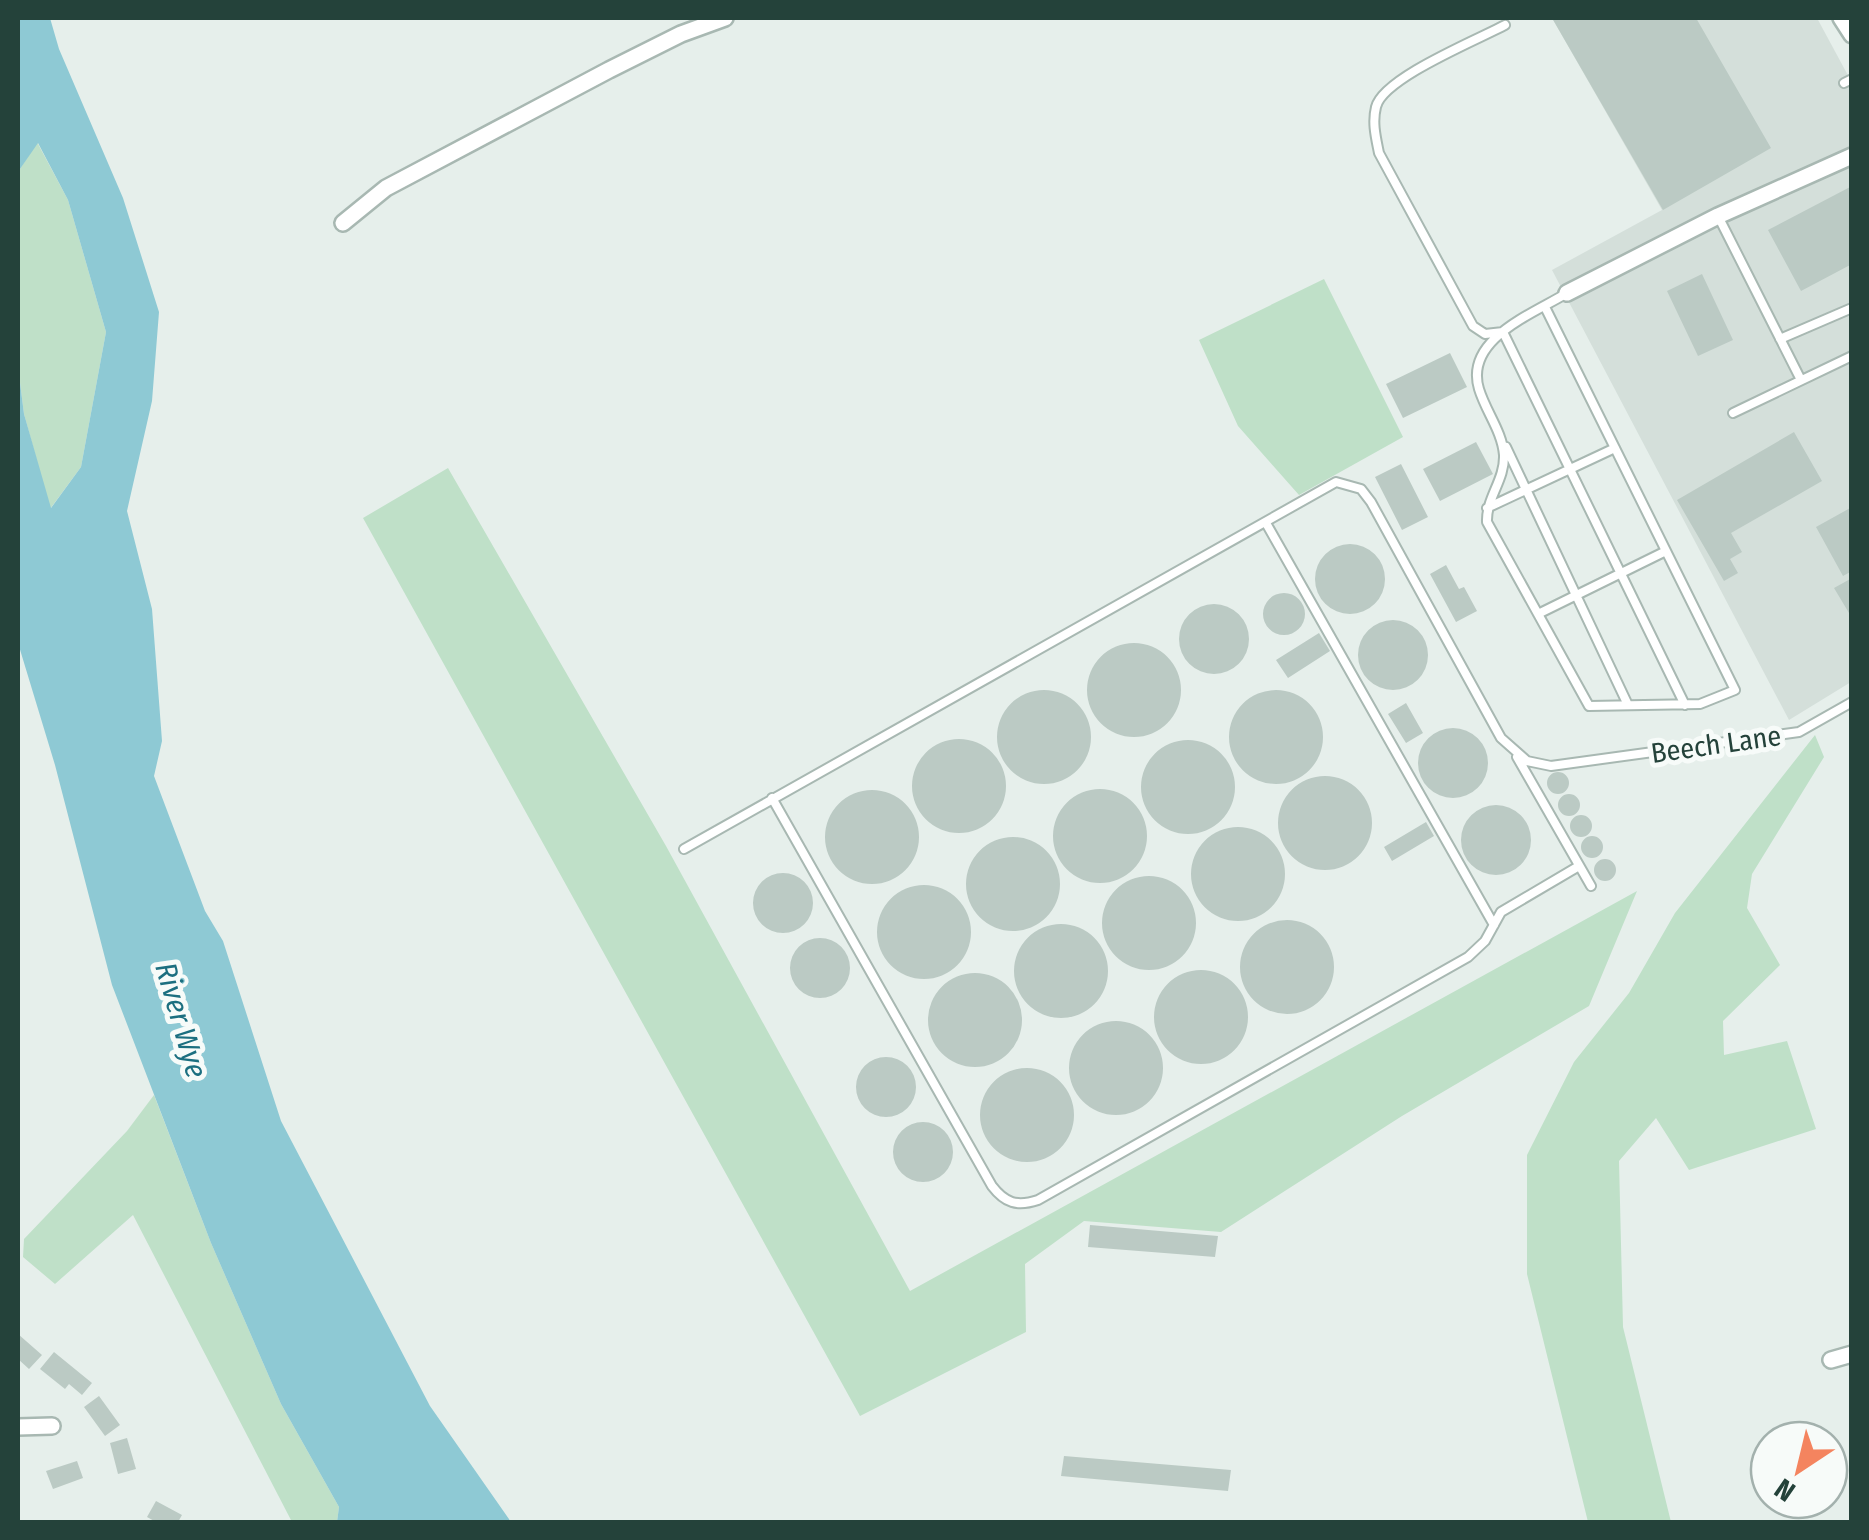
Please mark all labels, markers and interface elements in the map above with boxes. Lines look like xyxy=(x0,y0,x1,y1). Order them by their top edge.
street label: Beech Lane xyxy=(1649,719,1783,770)
water label: River Wye xyxy=(147,958,215,1082)
north arrow xyxy=(1749,1420,1849,1520)
text: N xyxy=(1769,1472,1801,1508)

